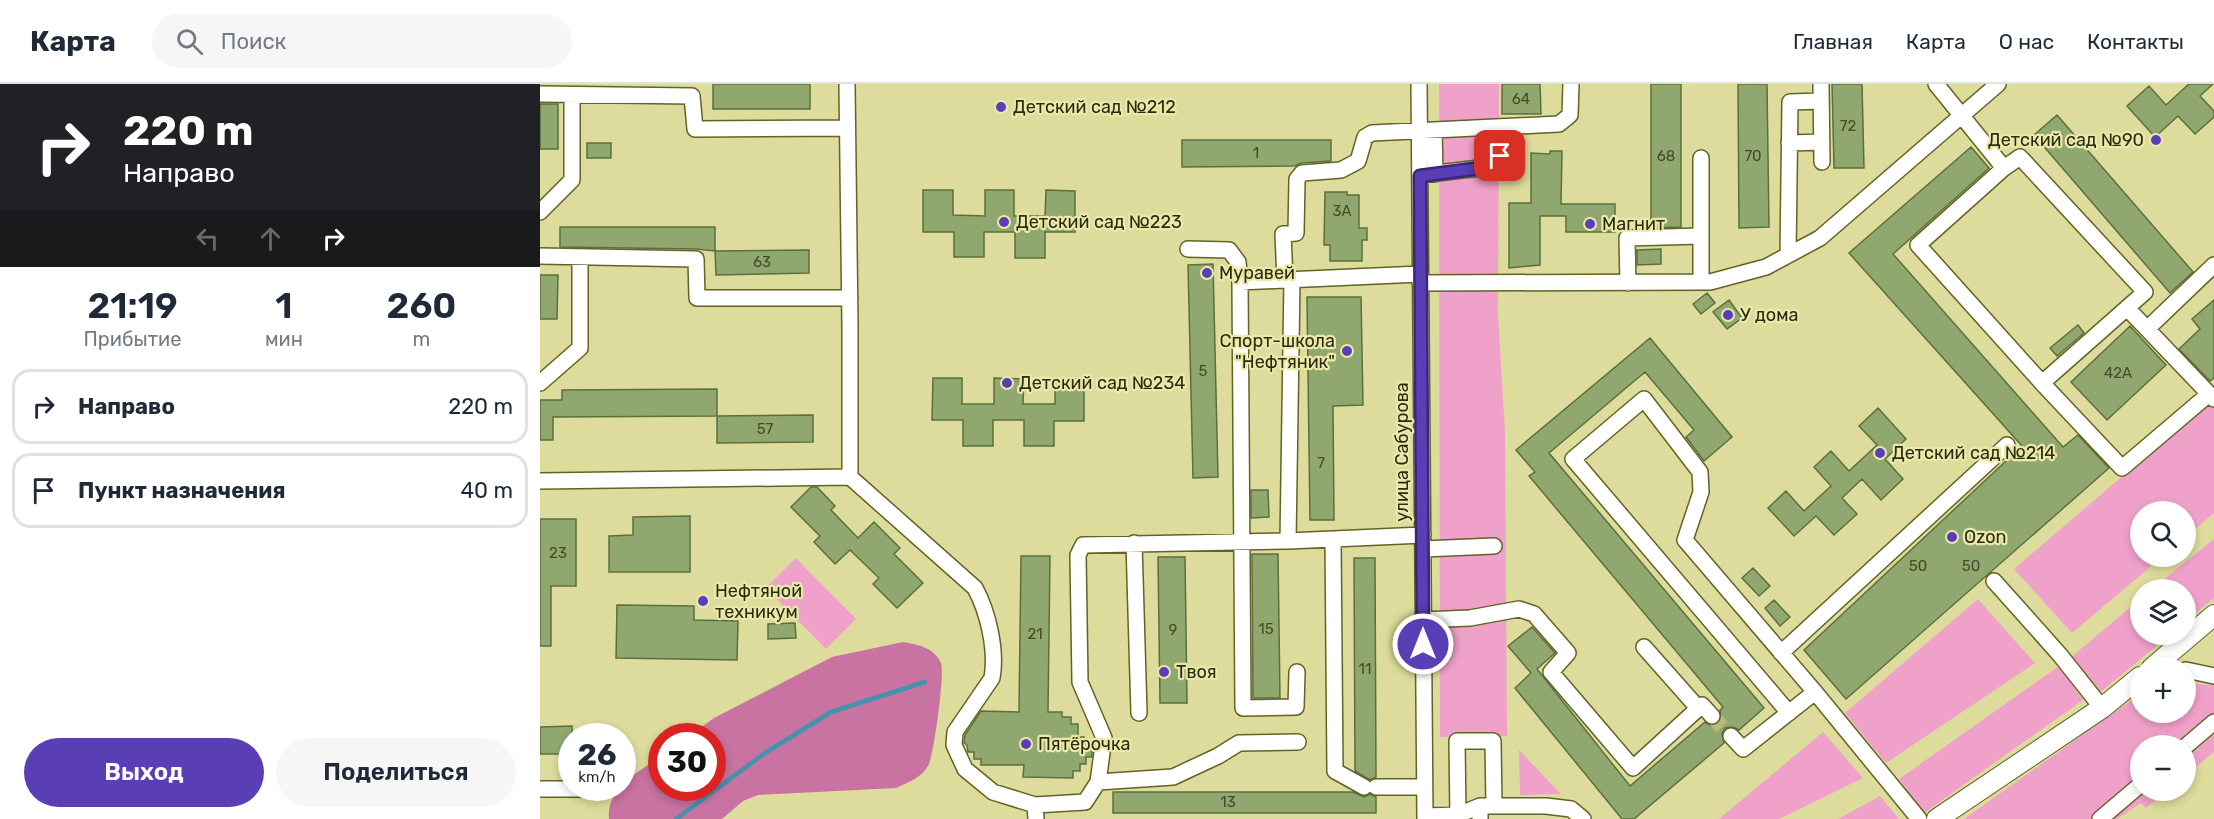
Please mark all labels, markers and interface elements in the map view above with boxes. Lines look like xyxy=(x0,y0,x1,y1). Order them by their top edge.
search box xyxy=(152,14,572,68)
text: Карта xyxy=(30,25,116,58)
icon: search xyxy=(173,25,206,58)
text: Поиск xyxy=(221,28,286,55)
text: Главная xyxy=(1793,29,1873,54)
text: Карта xyxy=(1906,29,1966,54)
text: О нас xyxy=(1999,29,2054,54)
text: Контакты xyxy=(2087,29,2184,54)
house number: 64 xyxy=(1512,90,1530,108)
place label: Детский сад №212 xyxy=(1013,96,1176,118)
marker: Детский сад №212 xyxy=(994,100,1008,114)
text: 220 m xyxy=(123,106,254,156)
icon: right xyxy=(24,108,102,186)
house number: 72 xyxy=(1840,117,1856,135)
place label: Детский сад №90 xyxy=(1988,129,2144,151)
pin xyxy=(1474,130,1525,181)
marker: Детский сад №90 xyxy=(2149,133,2163,147)
icon: arrive xyxy=(1483,139,1516,172)
house number: 1 xyxy=(1253,144,1259,162)
house number: 68 xyxy=(1657,147,1675,165)
house number: 70 xyxy=(1744,147,1762,165)
text: Направо xyxy=(123,157,235,189)
house number: 3А xyxy=(1332,202,1352,220)
place label: Детский сад №223 xyxy=(1016,211,1182,233)
place label: Магнит xyxy=(1602,213,1665,235)
marker: Детский сад №223 xyxy=(997,215,1011,229)
marker: Магнит xyxy=(1583,217,1597,231)
icon: left xyxy=(191,222,224,255)
icon: ahead xyxy=(254,222,287,255)
icon: right xyxy=(317,222,350,255)
house number: 63 xyxy=(753,253,771,271)
place label: Муравей xyxy=(1219,262,1295,284)
marker: Муравей xyxy=(1200,266,1214,280)
text: 21:19 xyxy=(87,284,178,327)
text: 1 xyxy=(275,284,293,327)
text: 260 xyxy=(387,284,456,327)
place label: У дома xyxy=(1740,304,1798,326)
marker: У дома xyxy=(1721,308,1735,322)
text: Прибытие xyxy=(84,327,181,351)
text: мин xyxy=(265,327,303,351)
text: m xyxy=(413,327,430,351)
place label: Спорт-школа "Нефтяник" xyxy=(1219,330,1335,373)
marker: Спорт-школа "Нефтяник" xyxy=(1340,344,1354,358)
house number: 5 xyxy=(1199,362,1208,380)
house number: 42А xyxy=(2104,364,2132,382)
place label: Детский сад №234 xyxy=(1019,372,1185,394)
marker: Детский сад №234 xyxy=(1000,376,1014,390)
street label: улица Сабурова xyxy=(1391,382,1413,522)
icon: right xyxy=(27,390,60,423)
text: Направо xyxy=(78,393,175,420)
text: 220 m xyxy=(448,393,513,420)
house number: 57 xyxy=(757,420,774,438)
place label: Детский сад №214 xyxy=(1892,442,2055,464)
marker: Детский сад №214 xyxy=(1873,446,1887,460)
house number: 7 xyxy=(1317,454,1325,472)
icon: arrive xyxy=(27,474,60,507)
text: Пункт назначения xyxy=(78,477,286,504)
text: 40 m xyxy=(460,477,513,504)
map controls xyxy=(2130,501,2196,801)
button: search xyxy=(2130,501,2196,567)
place label: Ozon xyxy=(1964,526,2006,548)
marker: Ozon xyxy=(1945,530,1959,544)
house number: 23 xyxy=(549,544,567,562)
house number: 50 xyxy=(1909,557,1927,575)
house number: 50 xyxy=(1962,557,1980,575)
button: layers xyxy=(2130,579,2196,645)
place label: Нефтяной техникум xyxy=(715,580,802,623)
marker: Нефтяной техникум xyxy=(696,594,710,608)
position arrow xyxy=(1391,612,1455,676)
house number: 15 xyxy=(1258,620,1274,638)
house number: 9 xyxy=(1169,621,1178,639)
house number: 21 xyxy=(1027,625,1043,643)
button: + xyxy=(2130,657,2196,723)
house number: 11 xyxy=(1359,660,1371,678)
place label: Твоя xyxy=(1176,661,1217,683)
marker: Твоя xyxy=(1157,665,1171,679)
speed limit sign: 30 xyxy=(648,723,726,801)
place label: Пятёрочка xyxy=(1038,733,1131,755)
button: − xyxy=(2130,735,2196,801)
text: 26 xyxy=(577,737,617,773)
marker: Пятёрочка xyxy=(1019,737,1033,751)
button: Выход xyxy=(24,738,264,807)
button: Поделиться xyxy=(276,738,516,807)
text: km/h xyxy=(578,768,616,786)
house number: 13 xyxy=(1220,793,1236,811)

